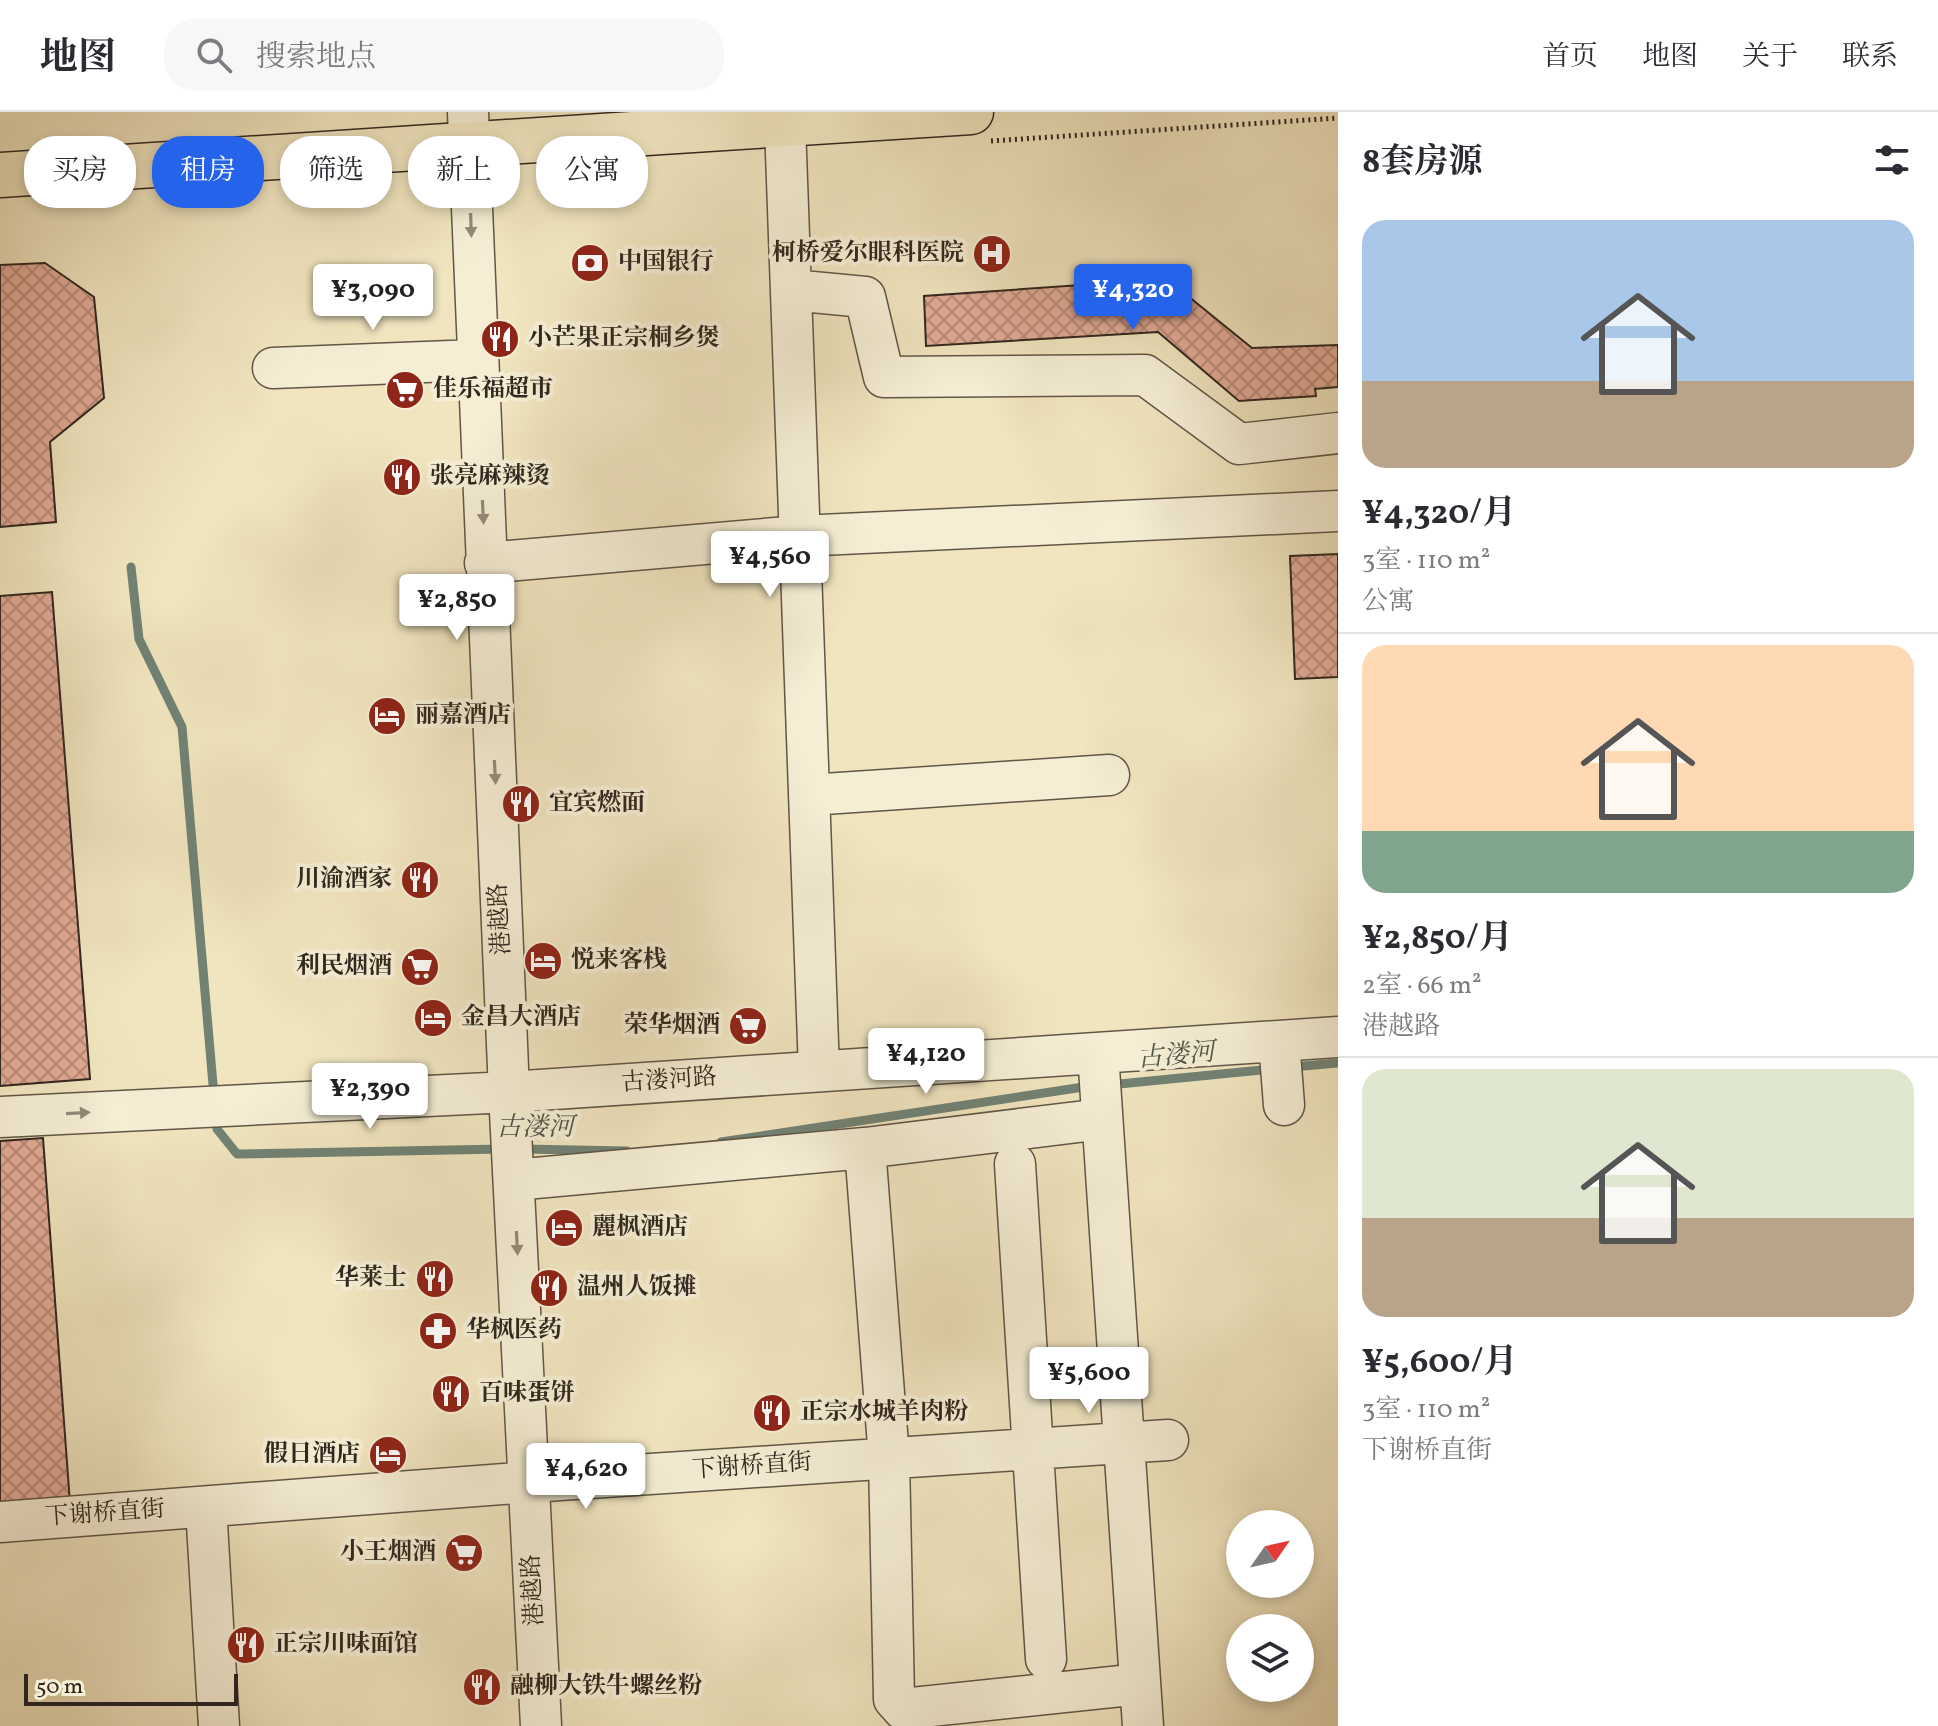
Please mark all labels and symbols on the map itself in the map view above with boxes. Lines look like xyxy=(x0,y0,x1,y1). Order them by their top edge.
one-way arrow xyxy=(464,213,477,238)
hospital icon: 柯桥爱尔眼科医院 xyxy=(971,233,1013,275)
place label: 柯桥爱尔眼科医院 xyxy=(772,237,964,271)
bank icon: 中国银行 xyxy=(569,242,611,284)
place label: 中国银行 xyxy=(618,246,714,280)
pin: ¥3,090 xyxy=(308,264,438,332)
pin: ¥4,320 xyxy=(1068,264,1198,332)
restaurant icon: 小芒果正宗桐乡煲 xyxy=(479,318,521,360)
place label: 小芒果正宗桐乡煲 xyxy=(528,322,720,356)
supermarket icon: 佳乐福超市 xyxy=(384,369,426,411)
place label: 佳乐福超市 xyxy=(433,373,553,407)
restaurant icon: 张亮麻辣烫 xyxy=(381,456,423,498)
place label: 张亮麻辣烫 xyxy=(430,460,550,494)
one-way arrow xyxy=(477,500,490,525)
pin: ¥4,560 xyxy=(705,531,835,599)
pin: ¥2,850 xyxy=(392,574,522,642)
hotel icon: 丽嘉酒店 xyxy=(366,695,408,737)
place label: 丽嘉酒店 xyxy=(415,699,511,733)
one-way arrow xyxy=(489,760,502,785)
restaurant icon: 宜宾燃面 xyxy=(500,783,542,825)
place label: 宜宾燃面 xyxy=(549,787,645,821)
restaurant icon: 川渝酒家 xyxy=(399,859,441,901)
place label: 川渝酒家 xyxy=(296,863,392,897)
street label: 港越路 xyxy=(482,882,520,956)
hotel icon: 悦来客栈 xyxy=(522,940,564,982)
place label: 悦来客栈 xyxy=(571,944,667,978)
supermarket icon: 利民烟酒 xyxy=(399,946,441,988)
place label: 利民烟酒 xyxy=(296,950,392,984)
hotel icon: 金昌大酒店 xyxy=(412,997,454,1039)
place label: 金昌大酒店 xyxy=(461,1001,581,1035)
supermarket icon: 荣华烟酒 xyxy=(727,1005,769,1047)
place label: 荣华烟酒 xyxy=(624,1009,720,1043)
pin: ¥4,120 xyxy=(861,1028,991,1096)
water label: 古溇河 xyxy=(1136,1034,1220,1077)
street label: 古溇河路 xyxy=(620,1061,718,1101)
pin: ¥2,390 xyxy=(305,1063,435,1131)
one-way arrow xyxy=(66,1107,91,1120)
water label: 古溇河 xyxy=(496,1110,578,1146)
hotel icon: 麗枫酒店 xyxy=(543,1207,585,1249)
place label: 麗枫酒店 xyxy=(592,1211,688,1245)
one-way arrow xyxy=(510,1231,523,1256)
restaurant icon: 华莱士 xyxy=(414,1258,456,1300)
place label: 华莱士 xyxy=(335,1262,407,1296)
restaurant icon: 温州人饭摊 xyxy=(528,1267,570,1309)
place label: 温州人饭摊 xyxy=(577,1271,697,1305)
pharmacy icon: 华枫医药 xyxy=(417,1310,459,1352)
place label: 华枫医药 xyxy=(466,1314,562,1348)
pin: ¥5,600 xyxy=(1024,1347,1154,1415)
restaurant icon: 百味蛋饼 xyxy=(430,1373,472,1415)
place label: 百味蛋饼 xyxy=(479,1377,575,1411)
restaurant icon: 正宗水城羊肉粉 xyxy=(751,1392,793,1434)
place label: 正宗水城羊肉粉 xyxy=(800,1396,968,1430)
hotel icon: 假日酒店 xyxy=(367,1434,409,1476)
place label: 假日酒店 xyxy=(264,1438,360,1472)
pin: ¥4,620 xyxy=(521,1443,651,1511)
street label: 下谢桥直街 xyxy=(691,1446,813,1488)
street label: 下谢桥直街 xyxy=(44,1493,166,1535)
north arrow xyxy=(1226,1510,1314,1598)
supermarket icon: 小王烟酒 xyxy=(443,1532,485,1574)
place label: 小王烟酒 xyxy=(340,1536,436,1570)
street label: 港越路 xyxy=(515,1553,553,1627)
restaurant icon: 正宗川味面馆 xyxy=(225,1624,267,1666)
place label: 正宗川味面馆 xyxy=(274,1628,418,1662)
restaurant icon: 融柳大铁牛螺丝粉 xyxy=(461,1666,503,1708)
scale bar xyxy=(24,1670,238,1706)
place label: 融柳大铁牛螺丝粉 xyxy=(510,1670,702,1704)

